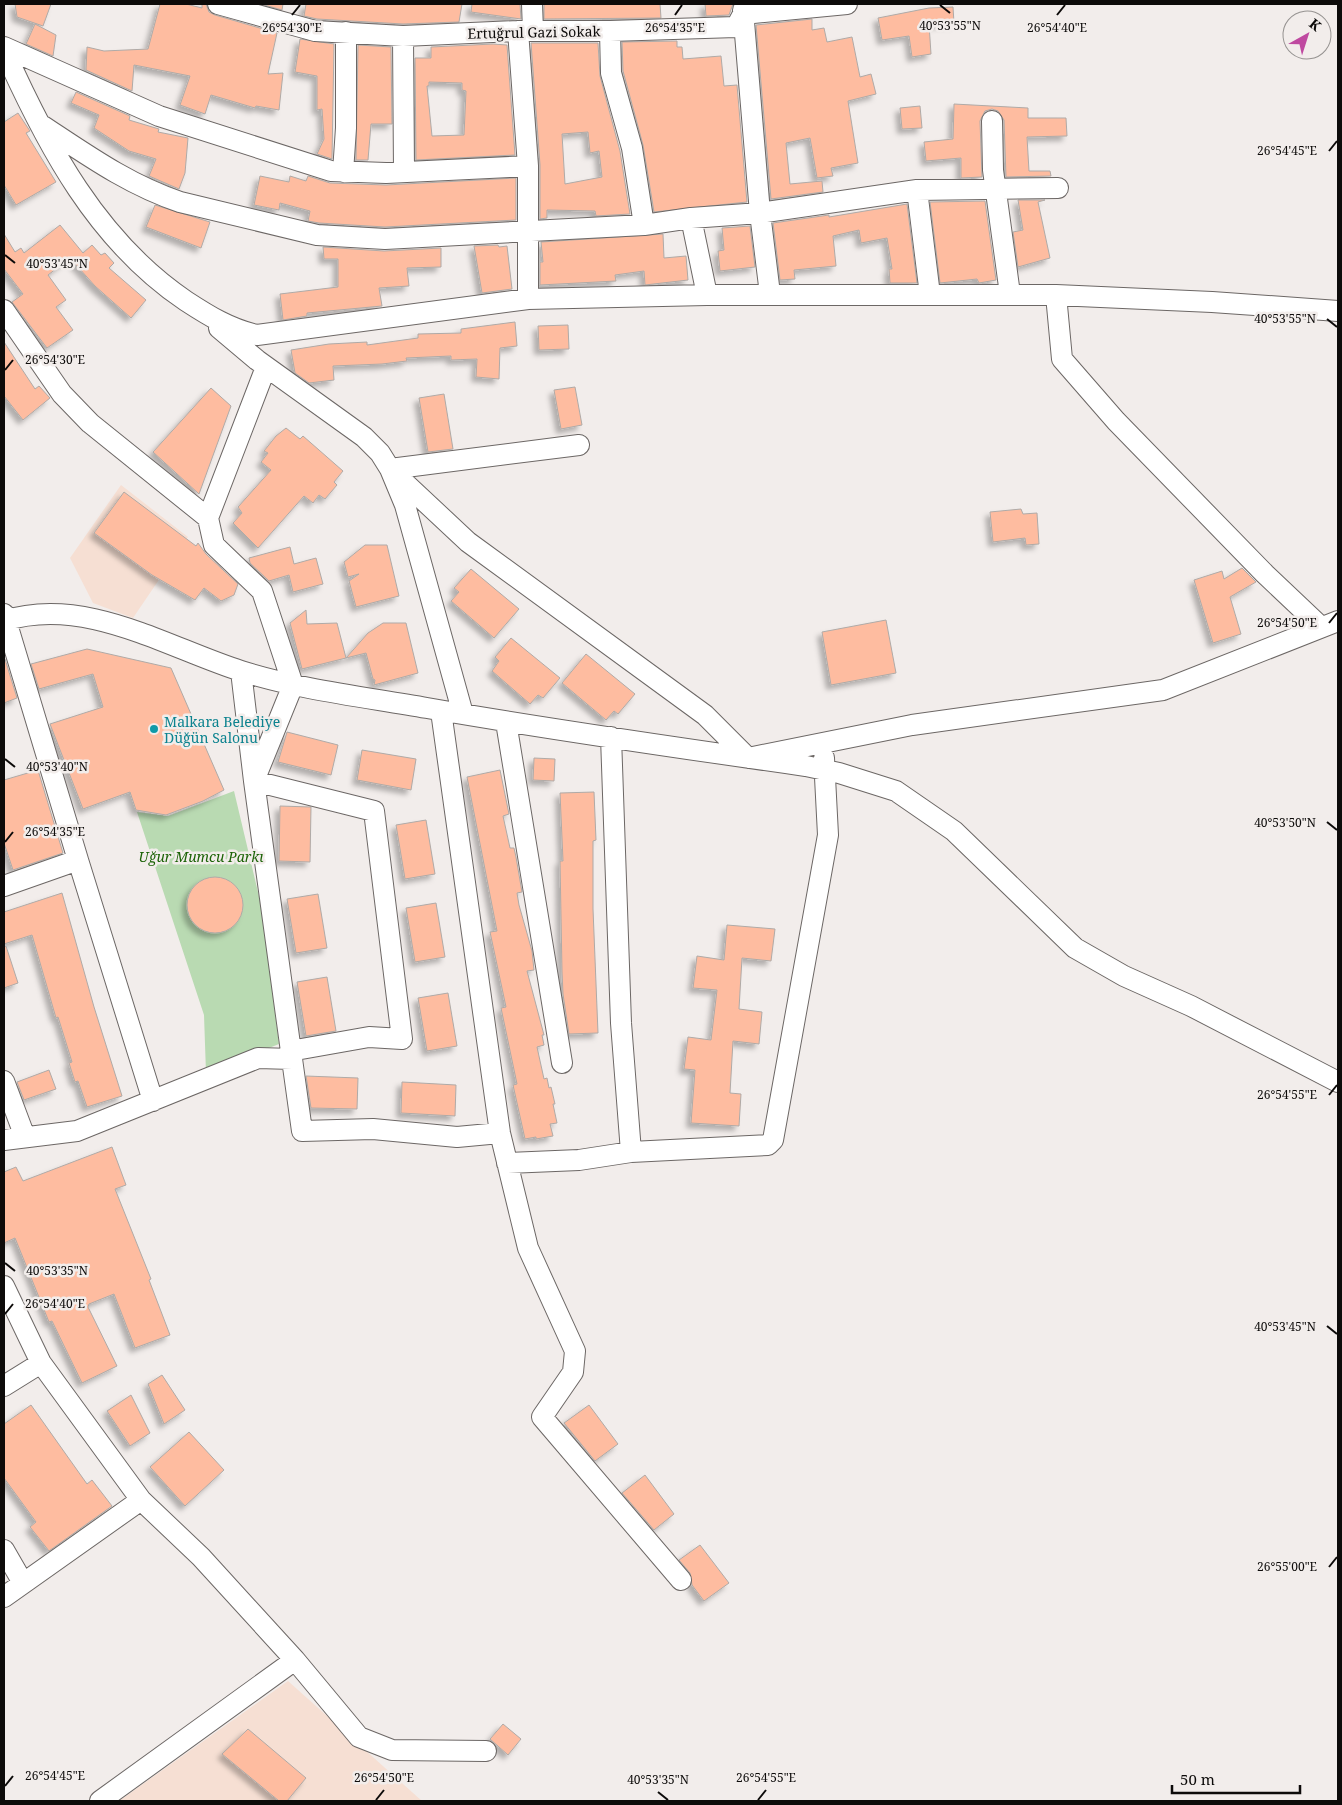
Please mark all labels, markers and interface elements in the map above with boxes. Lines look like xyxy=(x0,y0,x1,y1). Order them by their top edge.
north arrow xyxy=(1282,10,1332,60)
text: K xyxy=(1306,14,1326,36)
text: 40°53'55"N xyxy=(919,17,981,34)
text: 26°54'30"E xyxy=(262,19,322,36)
text: 26°54'35"E xyxy=(645,19,705,36)
text: 26°54'40"E xyxy=(1027,19,1087,36)
street label: Ertuğrul Gazi Sokak xyxy=(467,21,602,43)
text: 26°54'45"E xyxy=(1257,142,1317,159)
text: 40°53'45"N xyxy=(26,255,88,272)
text: 40°53'55"N xyxy=(1254,310,1316,327)
text: 26°54'30"E xyxy=(25,351,85,368)
text: 26°54'50"E xyxy=(1257,614,1317,631)
place label: Malkara Belediye Düğün Salonu xyxy=(164,712,280,747)
marker: Malkara Belediye Düğün Salonu xyxy=(148,723,160,735)
text: 40°53'40"N xyxy=(26,758,88,775)
text: 40°53'50"N xyxy=(1254,814,1316,831)
text: 26°54'35"E xyxy=(25,823,85,840)
park label: Uğur Mumcu Parkı xyxy=(138,847,264,866)
text: 26°54'55"E xyxy=(1257,1086,1317,1103)
text: 40°53'35"N xyxy=(26,1262,88,1279)
text: 26°54'40"E xyxy=(25,1295,85,1312)
text: 40°53'45"N xyxy=(1254,1318,1316,1335)
text: 26°55'00"E xyxy=(1257,1558,1317,1575)
scale bar xyxy=(1172,1762,1300,1794)
text: 26°54'45"E xyxy=(25,1767,85,1784)
text: 26°54'50"E xyxy=(354,1769,414,1786)
text: 26°54'55"E xyxy=(736,1769,796,1786)
text: 50 m xyxy=(1180,1769,1215,1789)
text: 40°53'35"N xyxy=(627,1771,689,1788)

